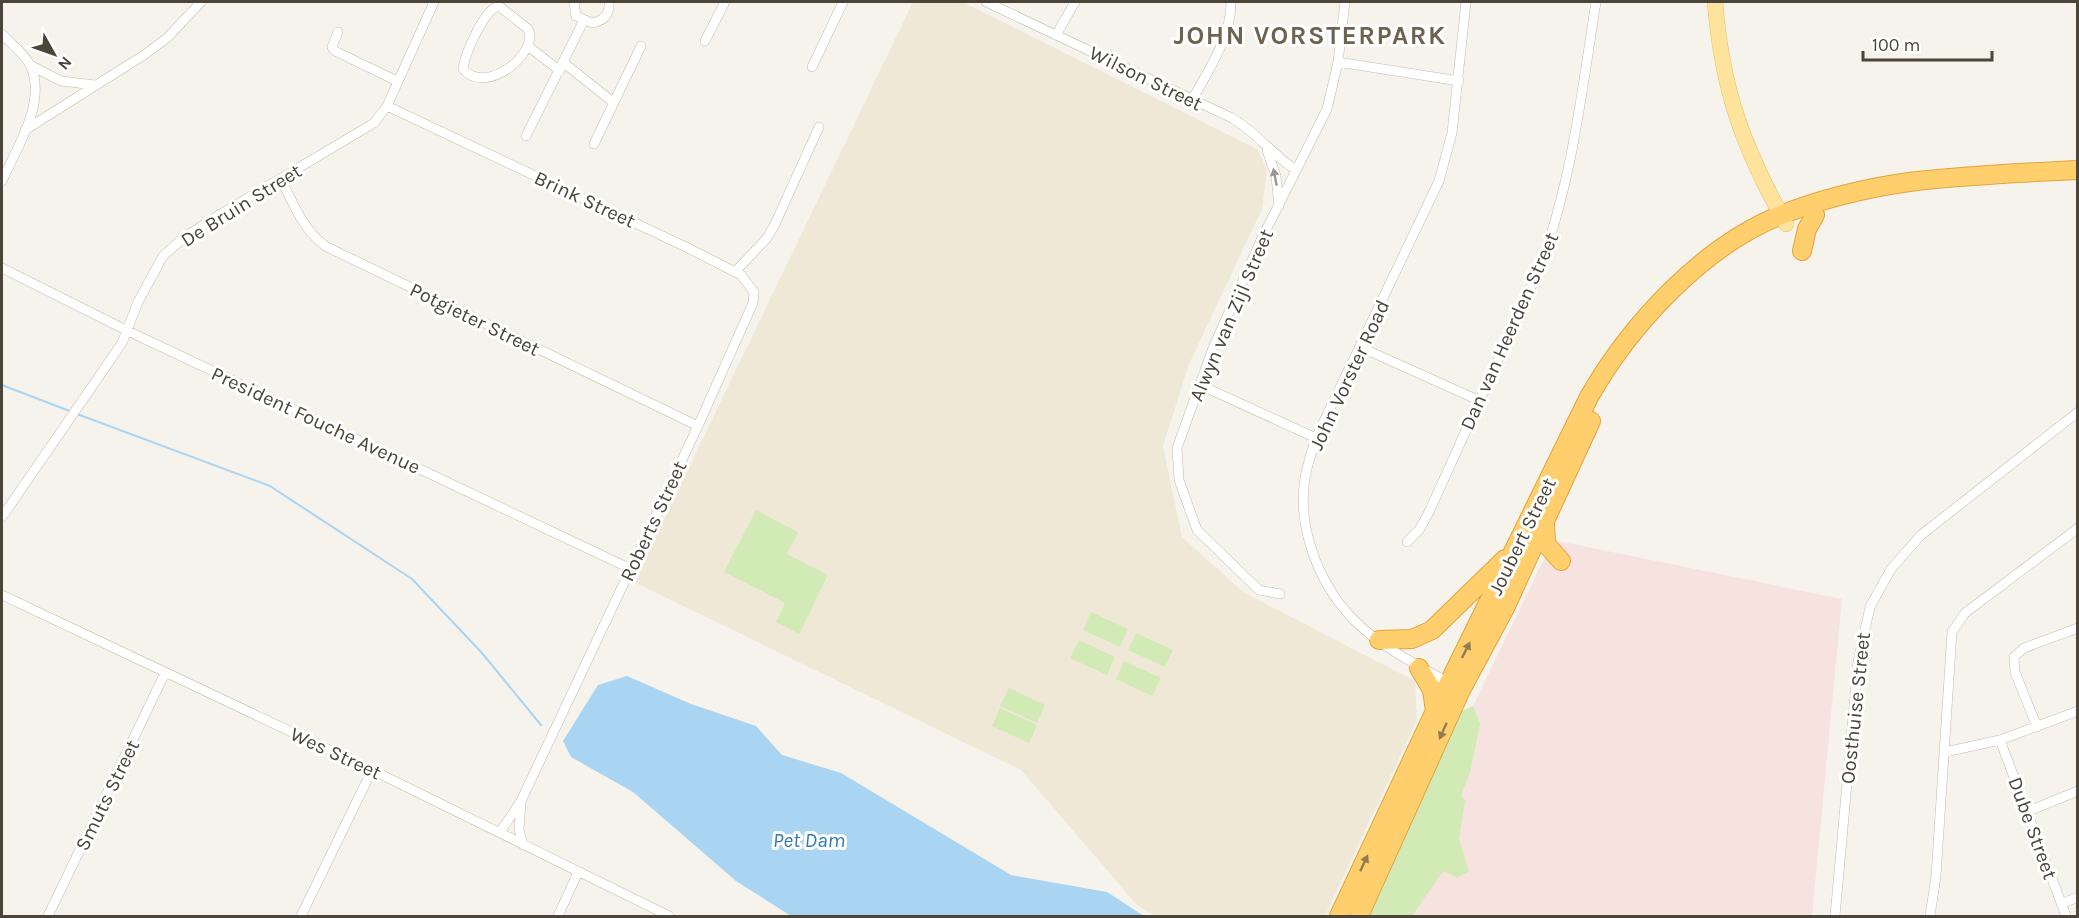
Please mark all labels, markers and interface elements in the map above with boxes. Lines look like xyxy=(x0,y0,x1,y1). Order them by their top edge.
district label: JOHN VORSTERPARK xyxy=(1174,20,1446,51)
north arrow xyxy=(24,24,84,84)
scale bar xyxy=(1863,24,1992,62)
text: 100 m xyxy=(1872,34,1920,56)
street label: Wilson Street xyxy=(1086,41,1206,116)
text: N xyxy=(54,53,76,74)
street label: De Bruin Street xyxy=(177,159,306,252)
street label: Brink Street xyxy=(531,166,639,233)
one-way arrow xyxy=(1270,167,1279,186)
street label: Alwyn van Zijl Street xyxy=(1185,225,1278,405)
street label: Dan van Heerden Street xyxy=(1455,228,1564,434)
street label: Potgieter Street xyxy=(406,278,544,361)
street label: John Vorster Road xyxy=(1305,296,1394,454)
street label: President Fouche Avenue xyxy=(208,362,424,479)
street label: Roberts Street xyxy=(616,457,692,585)
street label: Joubert Street xyxy=(1484,473,1561,599)
street label: Oosthuise Street xyxy=(1836,631,1875,785)
one-way arrow xyxy=(1462,641,1471,658)
street label: Wes Street xyxy=(287,722,385,785)
one-way arrow xyxy=(1438,722,1447,739)
street label: Smuts Street xyxy=(71,736,144,854)
street label: Dube Street xyxy=(2003,774,2062,883)
water label: Pet Dam xyxy=(773,828,845,852)
one-way arrow xyxy=(1359,855,1368,872)

